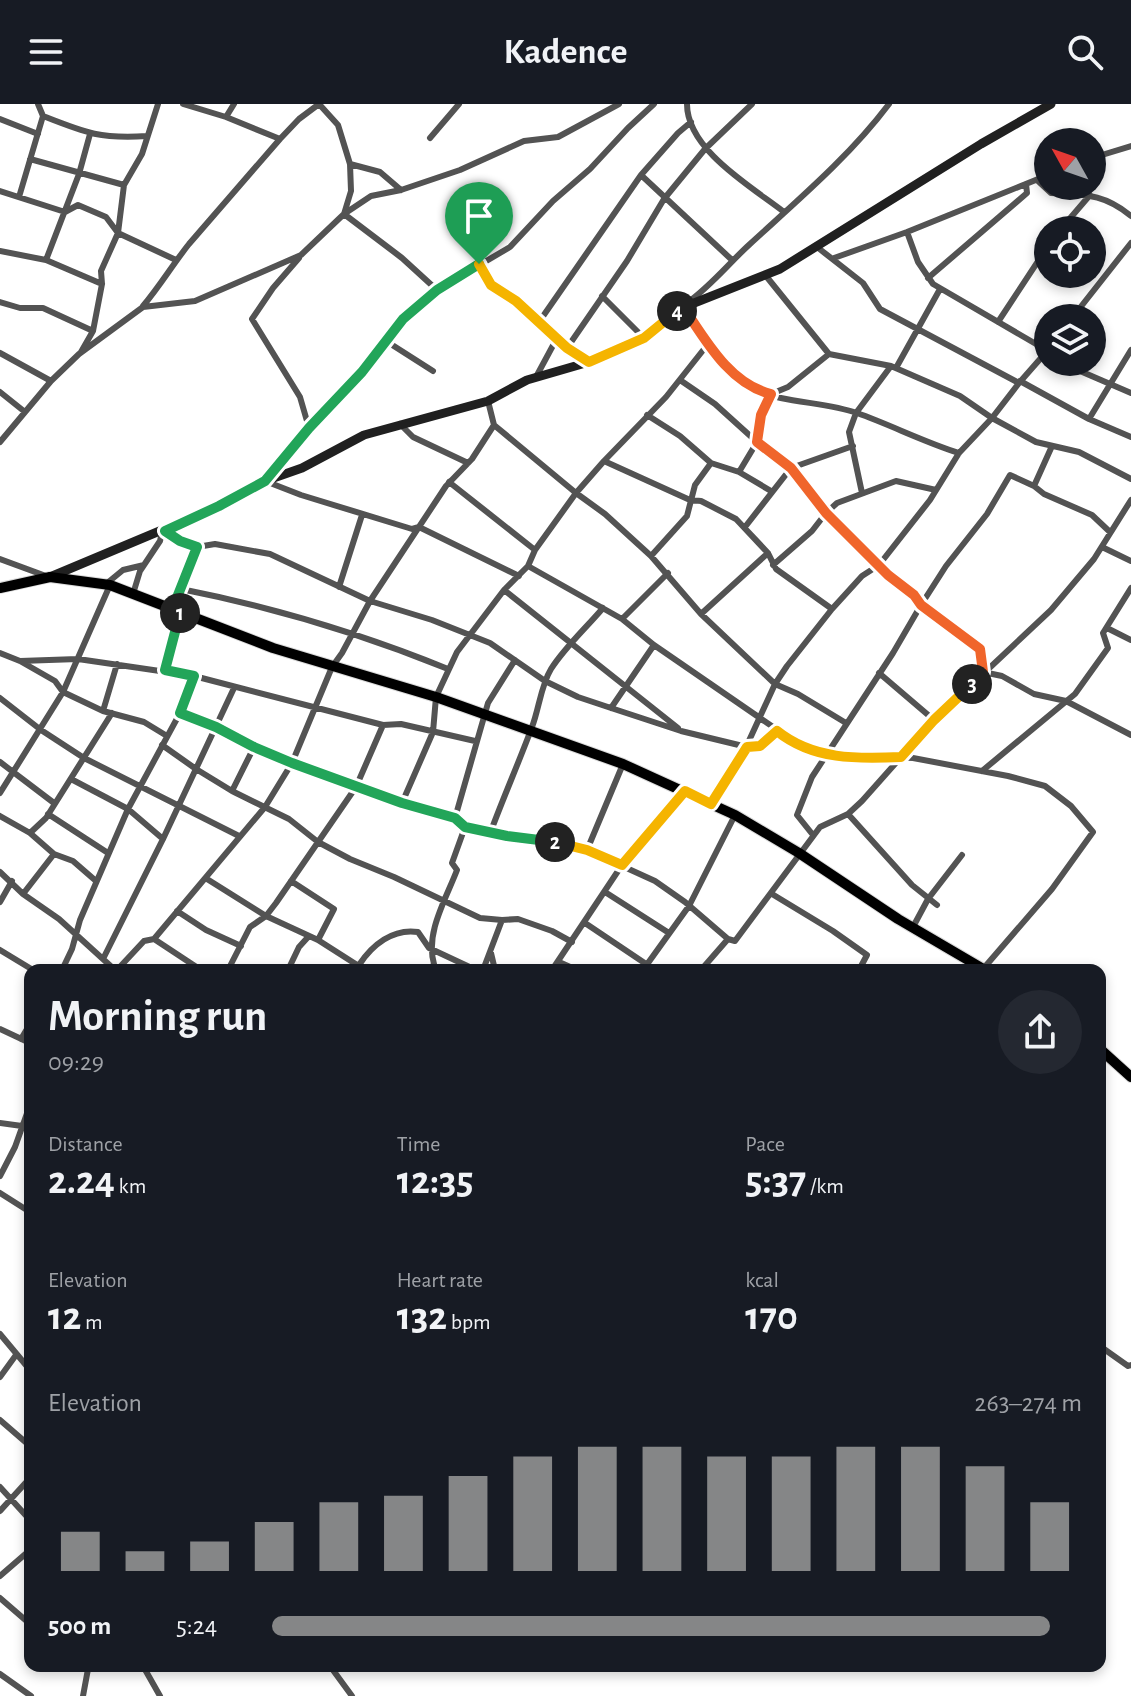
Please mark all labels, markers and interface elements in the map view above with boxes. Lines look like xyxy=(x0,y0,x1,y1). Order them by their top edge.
icon: menu xyxy=(24,30,68,74)
icon: search xyxy=(1063,30,1107,74)
text: Kadence xyxy=(504,34,627,70)
north arrow xyxy=(1034,128,1106,200)
map controls xyxy=(1034,128,1106,376)
pin xyxy=(445,182,513,264)
icon: arrive xyxy=(457,194,501,238)
button: locate xyxy=(1034,216,1106,288)
pin: 4 xyxy=(657,291,697,331)
text: 4 xyxy=(671,300,683,322)
button: layers xyxy=(1034,304,1106,376)
pin: 1 xyxy=(160,593,200,633)
text: 1 xyxy=(176,602,184,624)
pin: 3 xyxy=(952,664,992,704)
text: 3 xyxy=(967,673,977,695)
pin: 2 xyxy=(535,822,575,862)
text: 2 xyxy=(550,831,560,853)
button: share xyxy=(998,990,1082,1074)
text: Morning run xyxy=(48,995,267,1039)
text: 09:29 xyxy=(48,1049,104,1075)
text: Distance xyxy=(48,1133,123,1155)
text: Time xyxy=(397,1133,441,1155)
text: Pace xyxy=(745,1133,785,1155)
text: 2.24 xyxy=(48,1161,115,1201)
text: 12:35 xyxy=(397,1161,474,1201)
text: 5:37 xyxy=(745,1161,806,1201)
text: km xyxy=(115,1175,146,1197)
text: /km xyxy=(806,1175,844,1197)
text: Elevation xyxy=(48,1269,128,1291)
text: Heart rate xyxy=(397,1269,483,1291)
text: kcal xyxy=(745,1269,779,1291)
text: 12 xyxy=(48,1297,81,1337)
text: 132 xyxy=(397,1297,447,1337)
text: 170 xyxy=(745,1297,798,1337)
text: m xyxy=(81,1311,102,1333)
text: bpm xyxy=(447,1311,491,1333)
text: Elevation xyxy=(48,1390,142,1416)
text: 263–274 m xyxy=(975,1390,1082,1416)
text: 500 m xyxy=(48,1613,111,1639)
text: 5:24 xyxy=(176,1613,217,1639)

